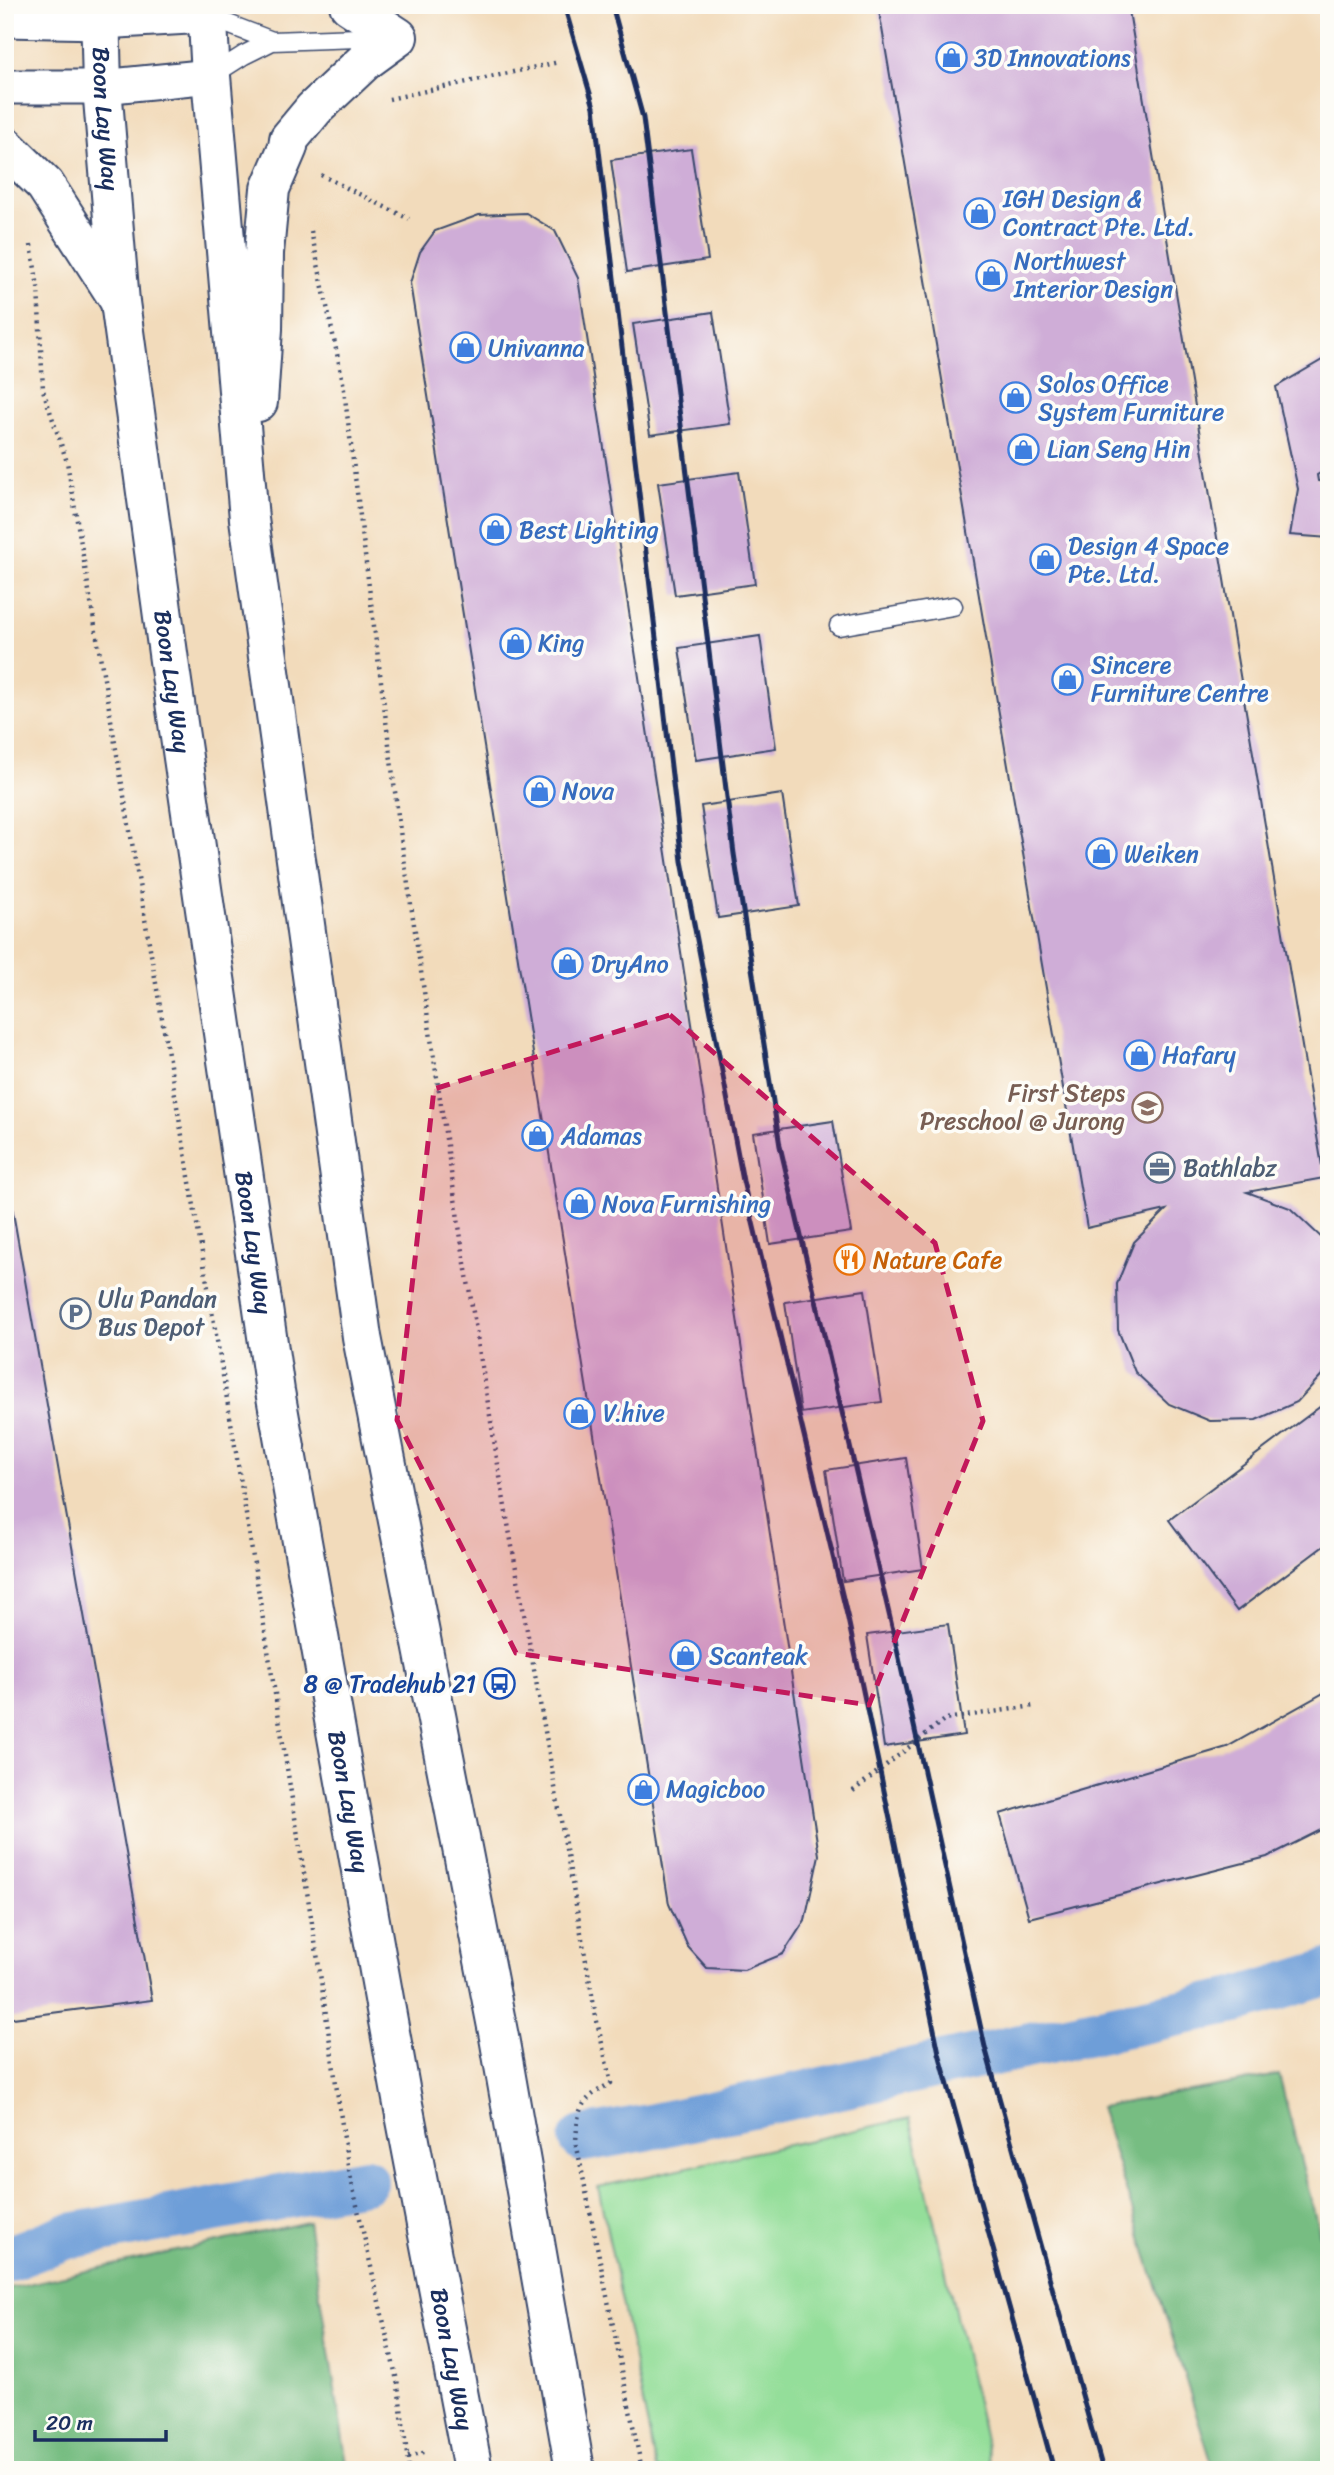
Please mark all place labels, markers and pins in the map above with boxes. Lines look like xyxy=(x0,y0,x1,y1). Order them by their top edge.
place label: 3D Innovations xyxy=(974,37,1131,79)
shop icon: 3D Innovations xyxy=(934,41,968,75)
place label: IGH Design & Contract Pte. Ltd. xyxy=(1002,178,1195,248)
shop icon: IGH Design & Contract Pte. Ltd. xyxy=(963,196,997,230)
place label: Northwest Interior Design xyxy=(1013,240,1173,310)
shop icon: Northwest Interior Design xyxy=(974,258,1008,292)
place label: Univanna xyxy=(488,327,585,369)
shop icon: Univanna xyxy=(448,331,482,365)
place label: Solos Office System Furniture xyxy=(1038,363,1224,433)
shop icon: Solos Office System Furniture xyxy=(998,381,1032,415)
place label: Lian Seng Hin xyxy=(1047,428,1190,470)
shop icon: Lian Seng Hin xyxy=(1007,432,1041,466)
place label: Best Lighting xyxy=(519,509,659,551)
shop icon: Best Lighting xyxy=(479,513,513,547)
place label: Design 4 Space Pte. Ltd. xyxy=(1068,525,1229,595)
shop icon: Design 4 Space Pte. Ltd. xyxy=(1028,543,1062,577)
place label: King xyxy=(538,622,584,664)
shop icon: King xyxy=(498,626,532,660)
place label: Sincere Furniture Centre xyxy=(1091,644,1269,714)
shop icon: Sincere Furniture Centre xyxy=(1051,662,1085,696)
place label: Nova xyxy=(562,770,615,812)
shop icon: Nova xyxy=(522,774,556,808)
place label: Weiken xyxy=(1124,833,1199,875)
shop icon: Weiken xyxy=(1084,837,1118,871)
place label: DryAno xyxy=(591,943,669,985)
shop icon: DryAno xyxy=(551,947,585,981)
place label: Hafary xyxy=(1162,1034,1237,1076)
shop icon: Hafary xyxy=(1122,1038,1156,1072)
place label: First Steps Preschool @ Jurong xyxy=(920,1072,1125,1142)
school or university icon: First Steps Preschool @ Jurong xyxy=(1131,1090,1165,1124)
place label: Adamas xyxy=(560,1115,642,1157)
shop icon: Adamas xyxy=(521,1119,555,1153)
place label: Bathlabz xyxy=(1183,1147,1277,1189)
office icon: Bathlabz xyxy=(1143,1151,1177,1185)
place label: Nova Furnishing xyxy=(602,1183,771,1225)
shop icon: Nova Furnishing xyxy=(562,1187,596,1221)
place label: Nature Cafe xyxy=(873,1239,1002,1281)
restaurant icon: Nature Cafe xyxy=(833,1243,867,1277)
place label: Ulu Pandan Bus Depot xyxy=(98,1278,217,1348)
parking icon: Ulu Pandan Bus Depot xyxy=(58,1296,92,1330)
place label: V.hive xyxy=(603,1392,665,1434)
shop icon: V.hive xyxy=(563,1396,597,1430)
place label: Scanteak xyxy=(709,1635,808,1677)
shop icon: Scanteak xyxy=(669,1639,703,1673)
place label: 8 @ Tradehub 21 xyxy=(304,1663,476,1705)
bus stop icon: 8 @ Tradehub 21 xyxy=(482,1667,516,1701)
place label: Magicboo xyxy=(666,1768,765,1810)
shop icon: Magicboo xyxy=(626,1772,660,1806)

